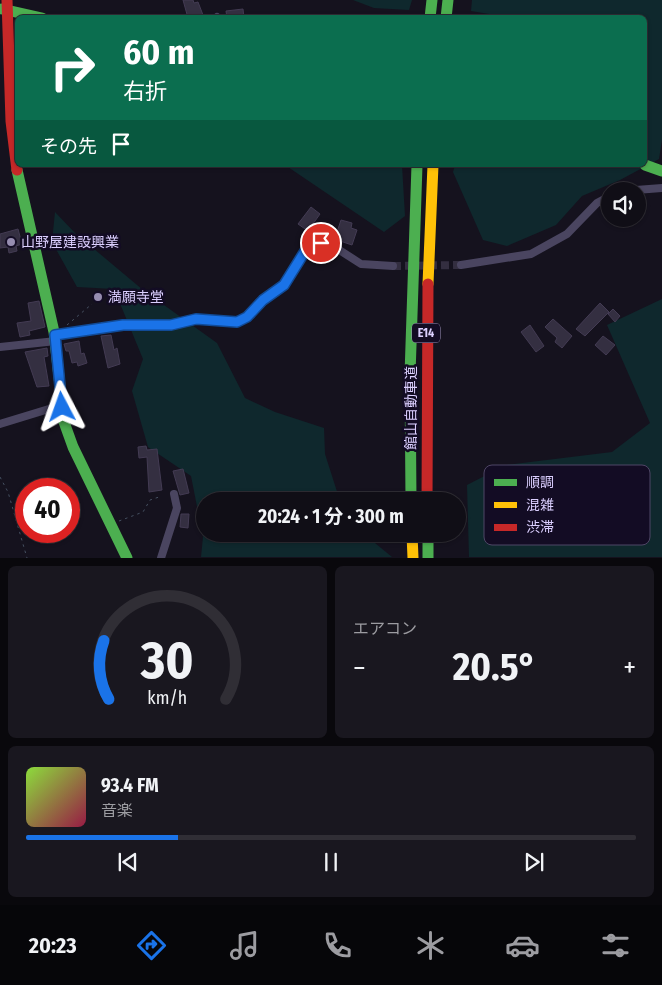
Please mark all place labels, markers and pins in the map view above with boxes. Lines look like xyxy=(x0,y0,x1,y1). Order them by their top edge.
pin xyxy=(300,222,342,264)
place label: 山野屋建設興業 xyxy=(21,234,119,251)
marker: 山野屋建設興業 xyxy=(5,236,17,248)
place label: 満願寺堂 xyxy=(108,289,164,306)
marker: 満願寺堂 xyxy=(92,291,104,303)

